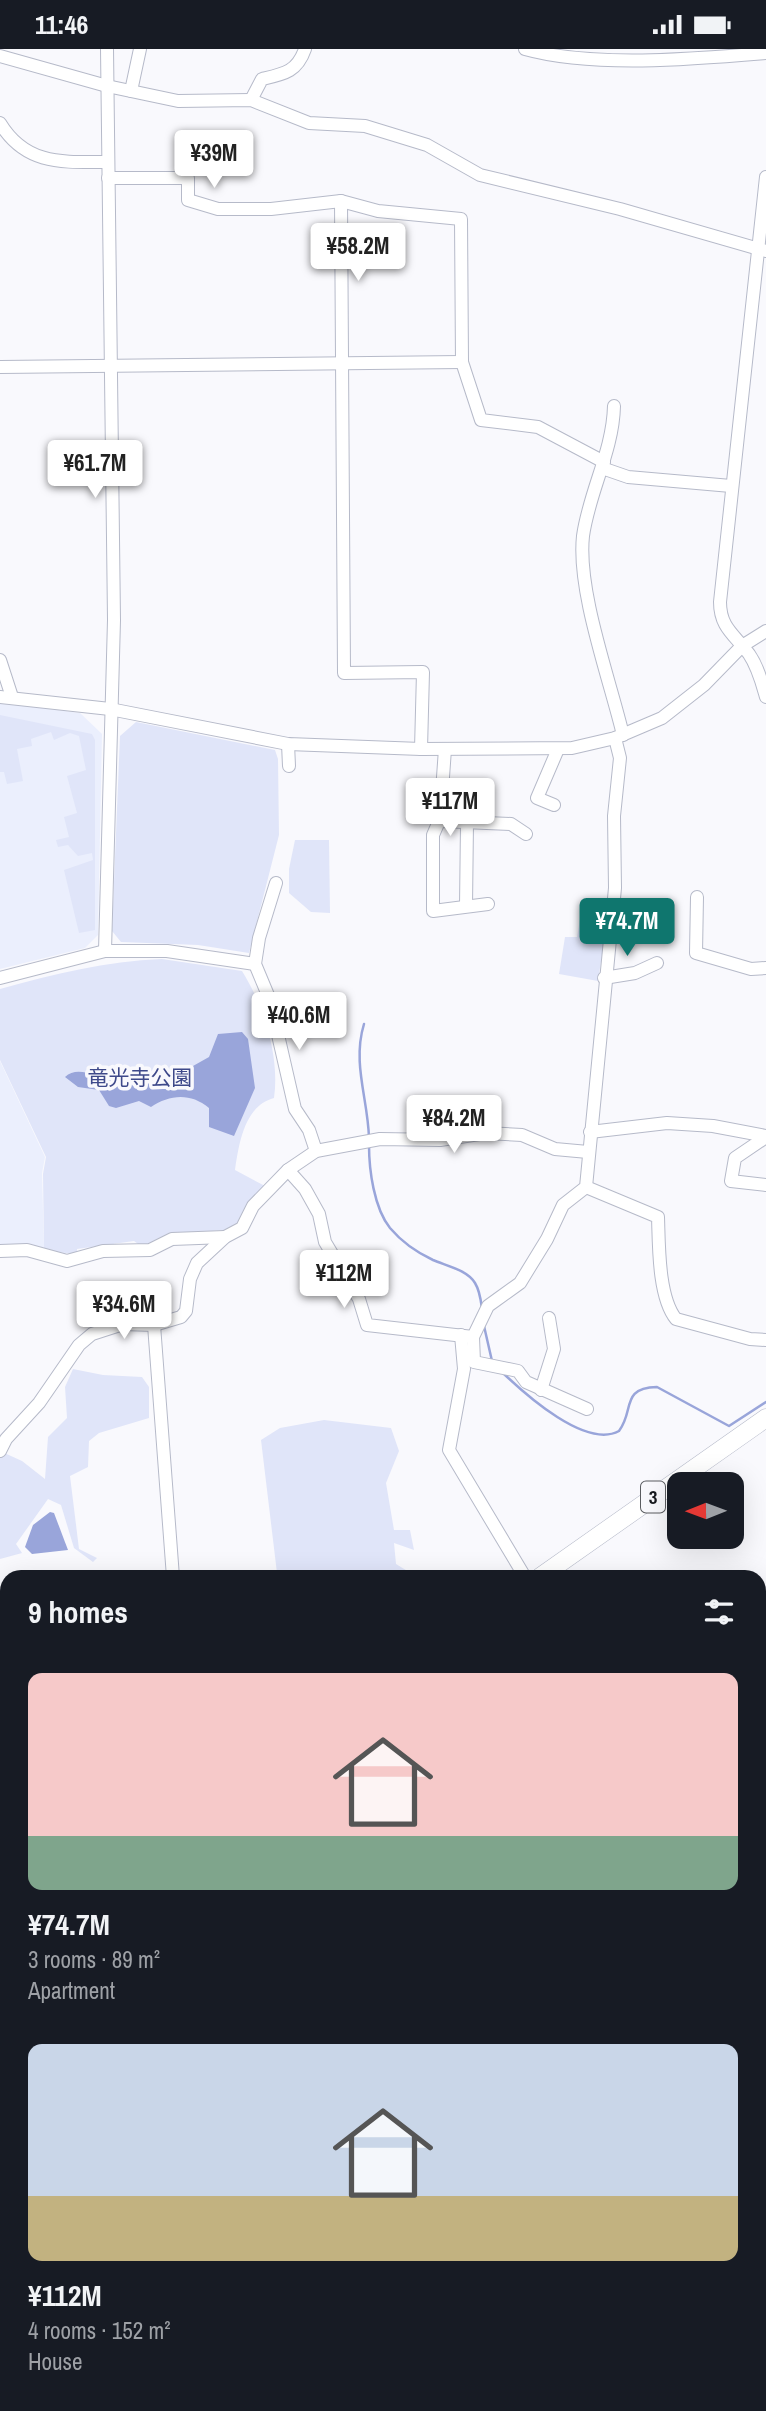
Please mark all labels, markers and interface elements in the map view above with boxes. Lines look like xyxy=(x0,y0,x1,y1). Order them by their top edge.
text: 11:46 xyxy=(35,7,88,42)
pin: ¥39M xyxy=(173,131,255,190)
text: ¥39M xyxy=(190,137,238,168)
pin: ¥58.2M xyxy=(301,223,415,283)
text: ¥58.2M xyxy=(327,230,389,261)
pin: ¥61.7M xyxy=(38,441,152,500)
text: ¥61.7M xyxy=(64,447,126,478)
pin: ¥117M xyxy=(401,779,499,838)
text: ¥117M xyxy=(422,785,478,816)
pin: ¥74.7M xyxy=(570,899,684,958)
text: ¥74.7M xyxy=(596,905,658,936)
pin: ¥40.6M xyxy=(242,993,356,1052)
text: ¥40.6M xyxy=(268,999,330,1030)
park label: 竜光寺公園 xyxy=(88,1063,193,1092)
pin: ¥84.2M xyxy=(397,1095,511,1155)
text: ¥84.2M xyxy=(423,1102,485,1133)
pin: ¥112M xyxy=(295,1251,393,1310)
text: ¥112M xyxy=(316,1257,372,1288)
pin: ¥34.6M xyxy=(67,1281,181,1341)
text: ¥34.6M xyxy=(93,1288,155,1319)
north arrow xyxy=(667,1472,744,1549)
map controls xyxy=(667,1472,744,1549)
road number: 3 xyxy=(641,1481,665,1513)
text: 9 homes xyxy=(28,1592,128,1632)
icon: filters xyxy=(700,1593,738,1631)
icon: home xyxy=(320,1719,446,1845)
text: ¥74.7M xyxy=(28,1904,110,1944)
text: 3 rooms · 89 m² xyxy=(28,1944,160,1975)
text: Apartment xyxy=(28,1975,115,2006)
icon: home xyxy=(320,2090,446,2216)
text: ¥112M xyxy=(28,2275,102,2315)
text: 4 rooms · 152 m² xyxy=(28,2315,171,2346)
text: House xyxy=(28,2346,83,2377)

